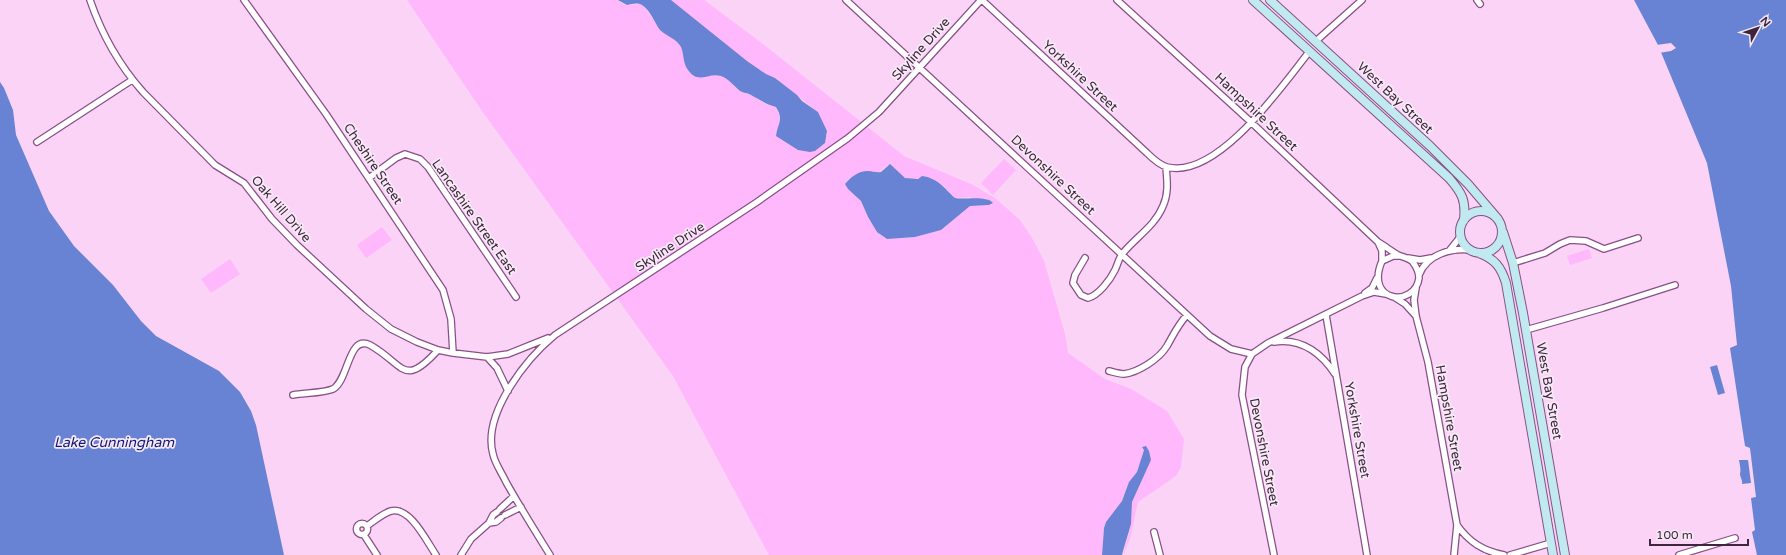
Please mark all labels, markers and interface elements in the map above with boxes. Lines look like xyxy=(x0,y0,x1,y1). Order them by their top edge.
north arrow xyxy=(1738,8,1778,48)
street label: Skyline Drive xyxy=(889,14,953,84)
text: N xyxy=(1757,14,1773,29)
street label: Yorkshire Street xyxy=(1039,37,1121,115)
street label: West Bay Street xyxy=(1354,59,1436,137)
street label: Hampshire Street xyxy=(1211,70,1301,154)
street label: Cheshire Street xyxy=(340,120,406,208)
street label: Devonshire Street xyxy=(1008,132,1099,218)
street label: Lancashire Street East xyxy=(428,156,520,278)
street label: Oak Hill Drive xyxy=(248,172,314,246)
street label: Skyline Drive xyxy=(632,219,708,275)
street label: West Bay Street xyxy=(1533,341,1565,441)
street label: Hampshire Street xyxy=(1432,364,1466,472)
street label: Yorkshire Street xyxy=(1341,381,1373,479)
street label: Devonshire Street xyxy=(1246,397,1282,507)
water label: Lake Cunningham xyxy=(54,434,175,451)
scale bar xyxy=(1650,521,1748,547)
text: 100 m xyxy=(1656,528,1693,542)

